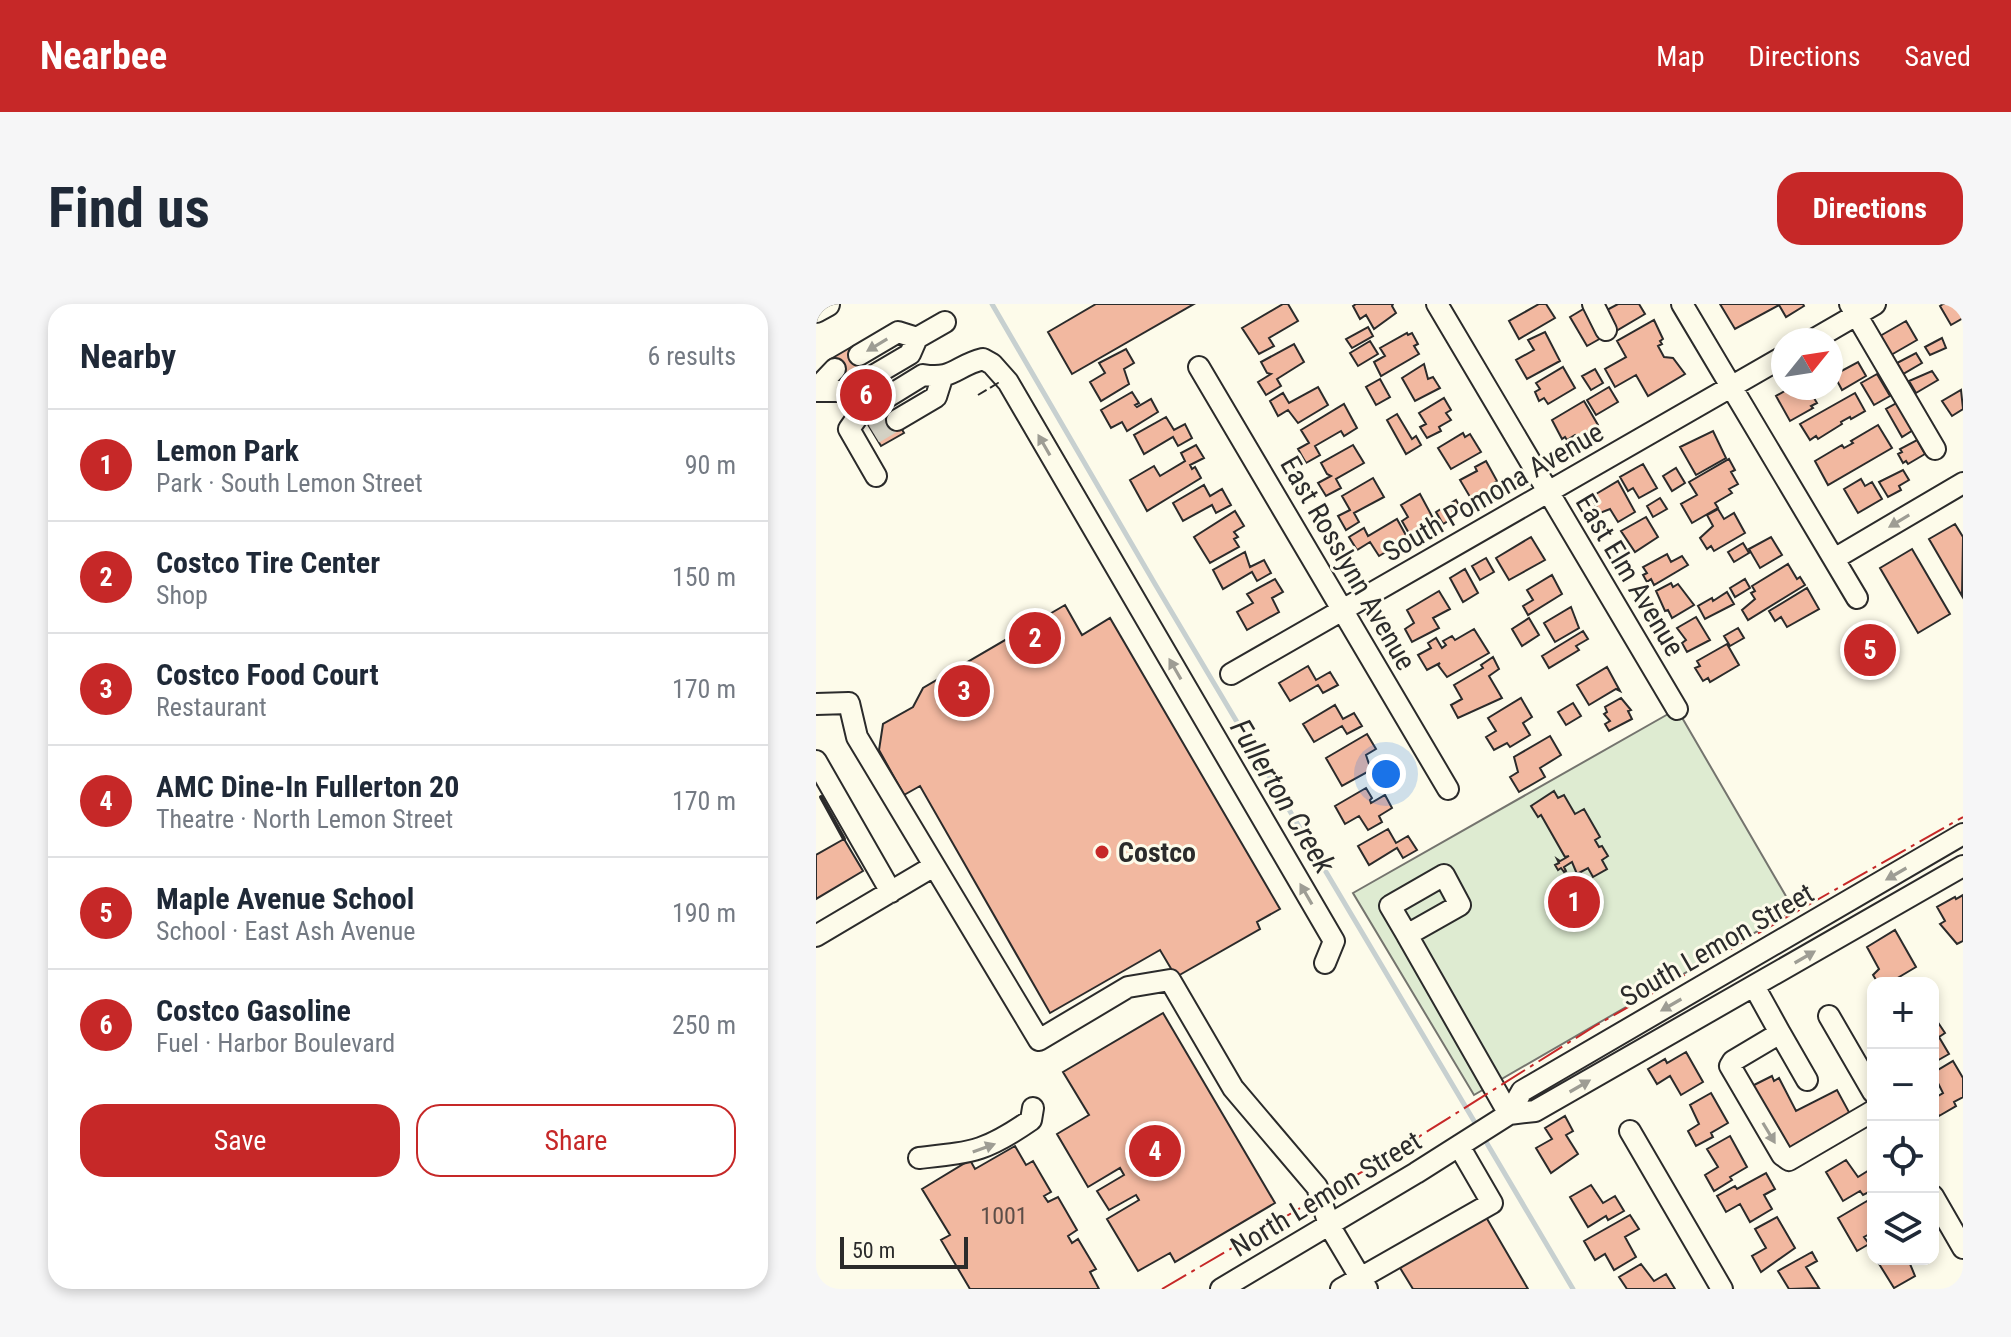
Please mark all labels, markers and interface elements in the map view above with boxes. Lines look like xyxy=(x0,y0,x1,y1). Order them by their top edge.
text: Nearbee xyxy=(40,34,167,78)
text: Map xyxy=(1656,40,1705,73)
text: Directions xyxy=(1749,40,1860,73)
text: Saved xyxy=(1904,40,1971,73)
button: Directions xyxy=(1777,172,1963,245)
text: Find us xyxy=(48,175,210,241)
north arrow xyxy=(1771,328,1843,400)
text: Nearby xyxy=(80,336,176,376)
one-way arrow xyxy=(866,337,888,351)
text: 6 results xyxy=(647,341,736,371)
pin: 6 xyxy=(840,365,892,425)
street label: South Pomona Avenue xyxy=(1377,415,1609,569)
text: Lemon Park xyxy=(156,433,299,468)
one-way arrow xyxy=(1037,434,1051,456)
text: 1 xyxy=(99,450,113,480)
text: 90 m xyxy=(685,450,736,480)
street label: East Rosslynn Avenue xyxy=(1273,450,1423,676)
text: Park · South Lemon Street xyxy=(156,468,423,498)
street label: East Elm Avenue xyxy=(1569,488,1691,662)
one-way arrow xyxy=(1887,514,1910,528)
text: Costco Tire Center xyxy=(156,545,380,580)
text: 2 xyxy=(99,562,113,592)
text: 150 m xyxy=(672,562,736,592)
text: Shop xyxy=(156,580,208,610)
pin: 2 xyxy=(1009,608,1061,668)
pin: 5 xyxy=(1844,620,1896,680)
text: Costco Food Court xyxy=(156,657,379,692)
one-way arrow xyxy=(1168,658,1182,681)
pin: 3 xyxy=(938,661,990,721)
text: 3 xyxy=(99,674,113,704)
text: 170 m xyxy=(672,674,736,704)
text: Restaurant xyxy=(156,692,267,722)
water label: Fullerton Creek xyxy=(1223,713,1343,880)
your location xyxy=(1366,754,1406,794)
text: AMC Dine-In Fullerton 20 xyxy=(156,769,459,804)
text: 4 xyxy=(99,786,113,816)
text: 170 m xyxy=(672,786,736,816)
text: Theatre · North Lemon Street xyxy=(156,804,453,834)
place label: Costco xyxy=(1118,836,1196,869)
marker: Costco xyxy=(1093,843,1111,861)
one-way arrow xyxy=(1884,867,1907,881)
pin: 1 xyxy=(1548,872,1600,932)
street label: South Lemon Street xyxy=(1615,876,1819,1014)
text: Maple Avenue School xyxy=(156,881,414,916)
one-way arrow xyxy=(1300,883,1314,905)
text: 5 xyxy=(99,898,113,928)
text: 190 m xyxy=(672,898,736,928)
text: School · East Ash Avenue xyxy=(156,916,416,946)
one-way arrow xyxy=(1794,950,1816,964)
map controls xyxy=(1867,977,1939,1265)
button: + xyxy=(1867,977,1939,1049)
text: Costco Gasoline xyxy=(156,993,351,1028)
one-way arrow xyxy=(1660,997,1682,1011)
text: 6 xyxy=(99,1010,113,1040)
text: 250 m xyxy=(672,1010,736,1040)
text: Fuel · Harbor Boulevard xyxy=(156,1028,395,1058)
button: − xyxy=(1867,1049,1939,1121)
one-way arrow xyxy=(1569,1079,1591,1093)
button: Save xyxy=(80,1104,400,1177)
button: Share xyxy=(416,1104,736,1177)
pin: 4 xyxy=(1129,1121,1181,1181)
button: locate xyxy=(1867,1121,1939,1193)
one-way arrow xyxy=(1762,1122,1776,1144)
street label: North Lemon Street xyxy=(1225,1124,1427,1264)
one-way arrow xyxy=(973,1141,997,1153)
button: layers xyxy=(1867,1193,1939,1265)
house number: 1001 xyxy=(980,1202,1028,1230)
scale bar xyxy=(840,1233,968,1269)
text: 50 m xyxy=(852,1238,895,1263)

